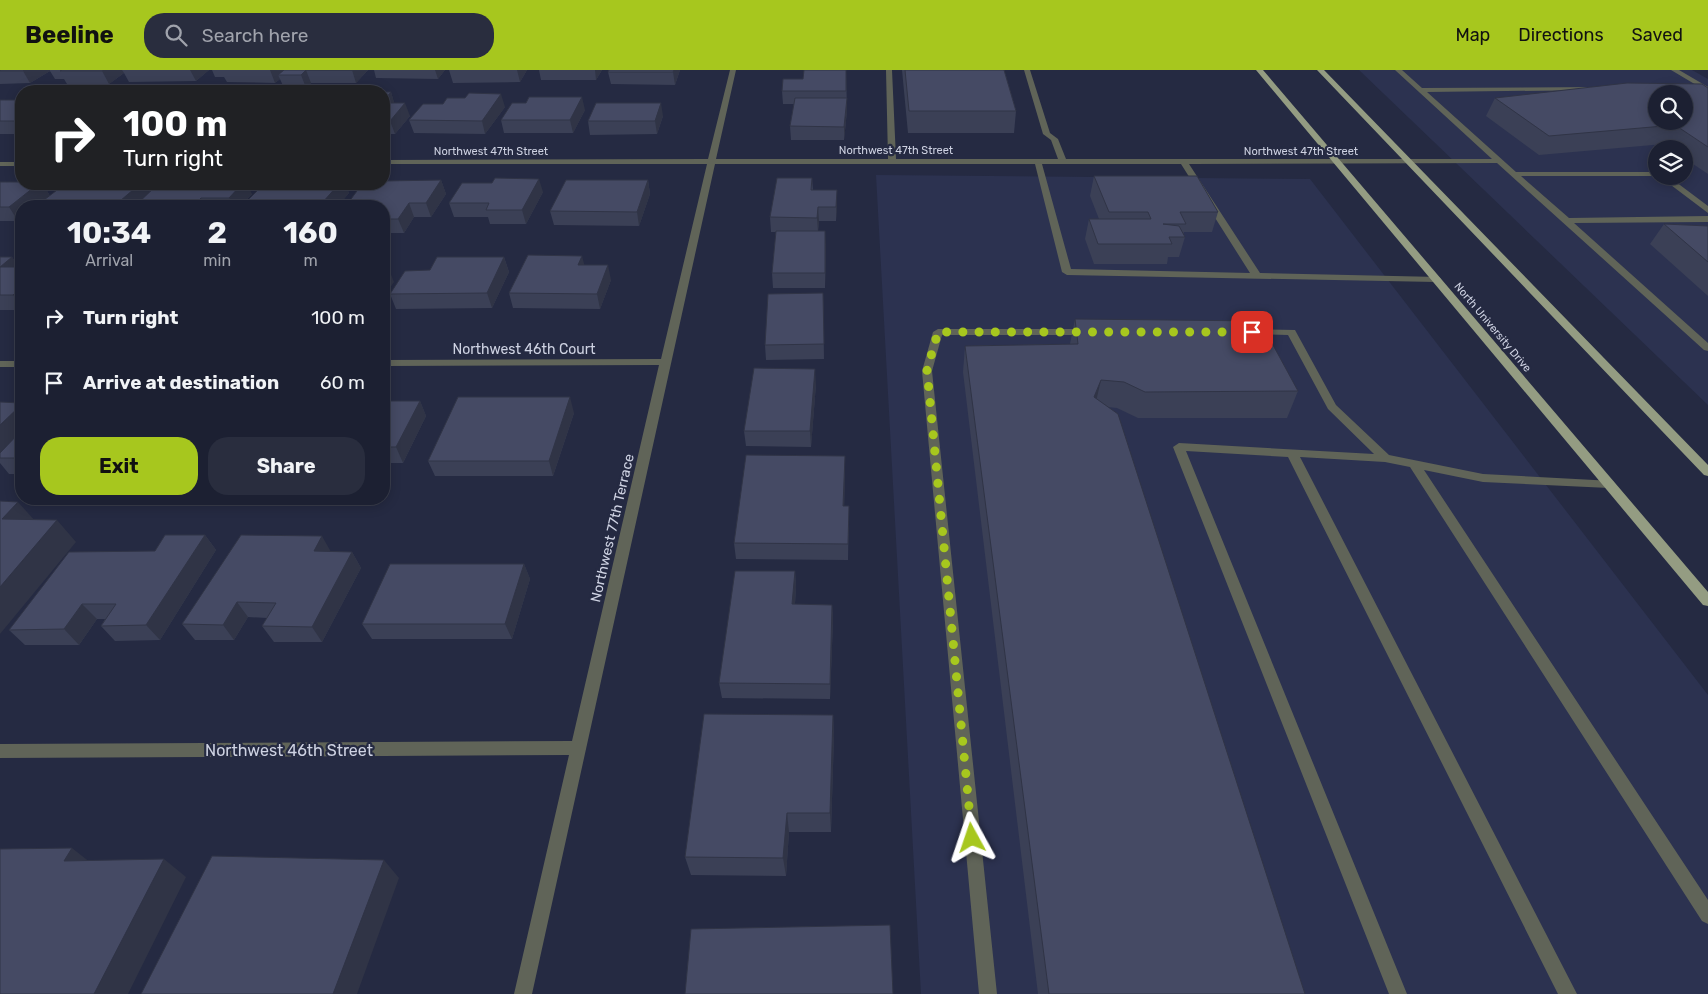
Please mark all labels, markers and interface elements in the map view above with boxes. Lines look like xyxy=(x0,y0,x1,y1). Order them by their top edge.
search box xyxy=(144,13,494,58)
text: Beeline xyxy=(25,21,114,49)
icon: search xyxy=(162,21,190,49)
text: Search here xyxy=(202,24,308,47)
text: Map xyxy=(1455,24,1490,46)
text: Directions xyxy=(1518,24,1604,46)
text: Saved xyxy=(1632,24,1683,46)
map controls xyxy=(1648,85,1693,185)
button: search xyxy=(1648,85,1693,130)
text: 100 m xyxy=(123,103,228,145)
icon: right xyxy=(40,105,105,170)
button: layers xyxy=(1648,140,1693,185)
street label: Northwest 47th Street xyxy=(839,144,954,157)
text: Turn right xyxy=(123,145,223,172)
street label: Northwest 47th Street xyxy=(434,145,549,158)
street label: Northwest 47th Street xyxy=(1244,145,1359,158)
text: 10:34 xyxy=(67,215,151,251)
text: 2 xyxy=(207,215,227,251)
text: 160 xyxy=(283,215,338,251)
text: Arrival xyxy=(85,251,133,270)
text: min xyxy=(203,251,231,270)
text: m xyxy=(303,251,318,270)
street label: North University Drive xyxy=(1451,280,1534,375)
icon: right xyxy=(40,304,68,332)
text: Turn right xyxy=(83,306,178,329)
text: 100 m xyxy=(311,306,365,329)
pin xyxy=(1231,311,1273,353)
icon: arrive xyxy=(1238,318,1266,346)
street label: Northwest 46th Court xyxy=(452,341,596,358)
icon: arrive xyxy=(40,369,68,397)
text: Arrive at destination xyxy=(83,371,279,394)
text: 60 m xyxy=(320,371,365,394)
button: Exit xyxy=(40,437,198,495)
button: Share xyxy=(208,437,365,495)
street label: Northwest 77th Terrace xyxy=(587,452,638,604)
street label: Northwest 46th Street xyxy=(205,741,373,760)
position arrow xyxy=(945,811,997,863)

